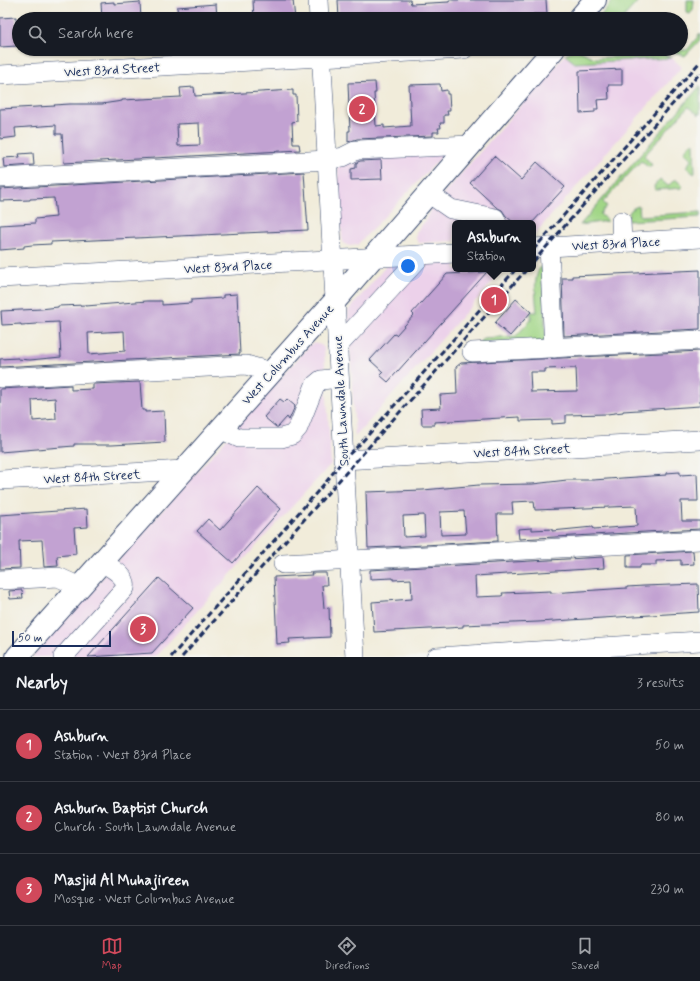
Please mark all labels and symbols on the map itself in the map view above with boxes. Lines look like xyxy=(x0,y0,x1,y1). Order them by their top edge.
street label: West 83rd Street xyxy=(64,59,161,82)
pin: 2 xyxy=(349,94,375,124)
street label: West 83rd Place xyxy=(571,234,661,255)
your location xyxy=(398,256,418,276)
street label: West 83rd Place xyxy=(183,257,273,278)
pin: 1 xyxy=(481,285,507,315)
street label: West Columbus Avenue xyxy=(238,301,338,409)
street label: South Lawndale Avenue xyxy=(330,335,353,467)
street label: West 84th Street xyxy=(473,440,571,463)
street label: West 84th Street xyxy=(43,466,141,489)
pin: 3 xyxy=(130,614,156,644)
scale bar xyxy=(12,629,111,648)

